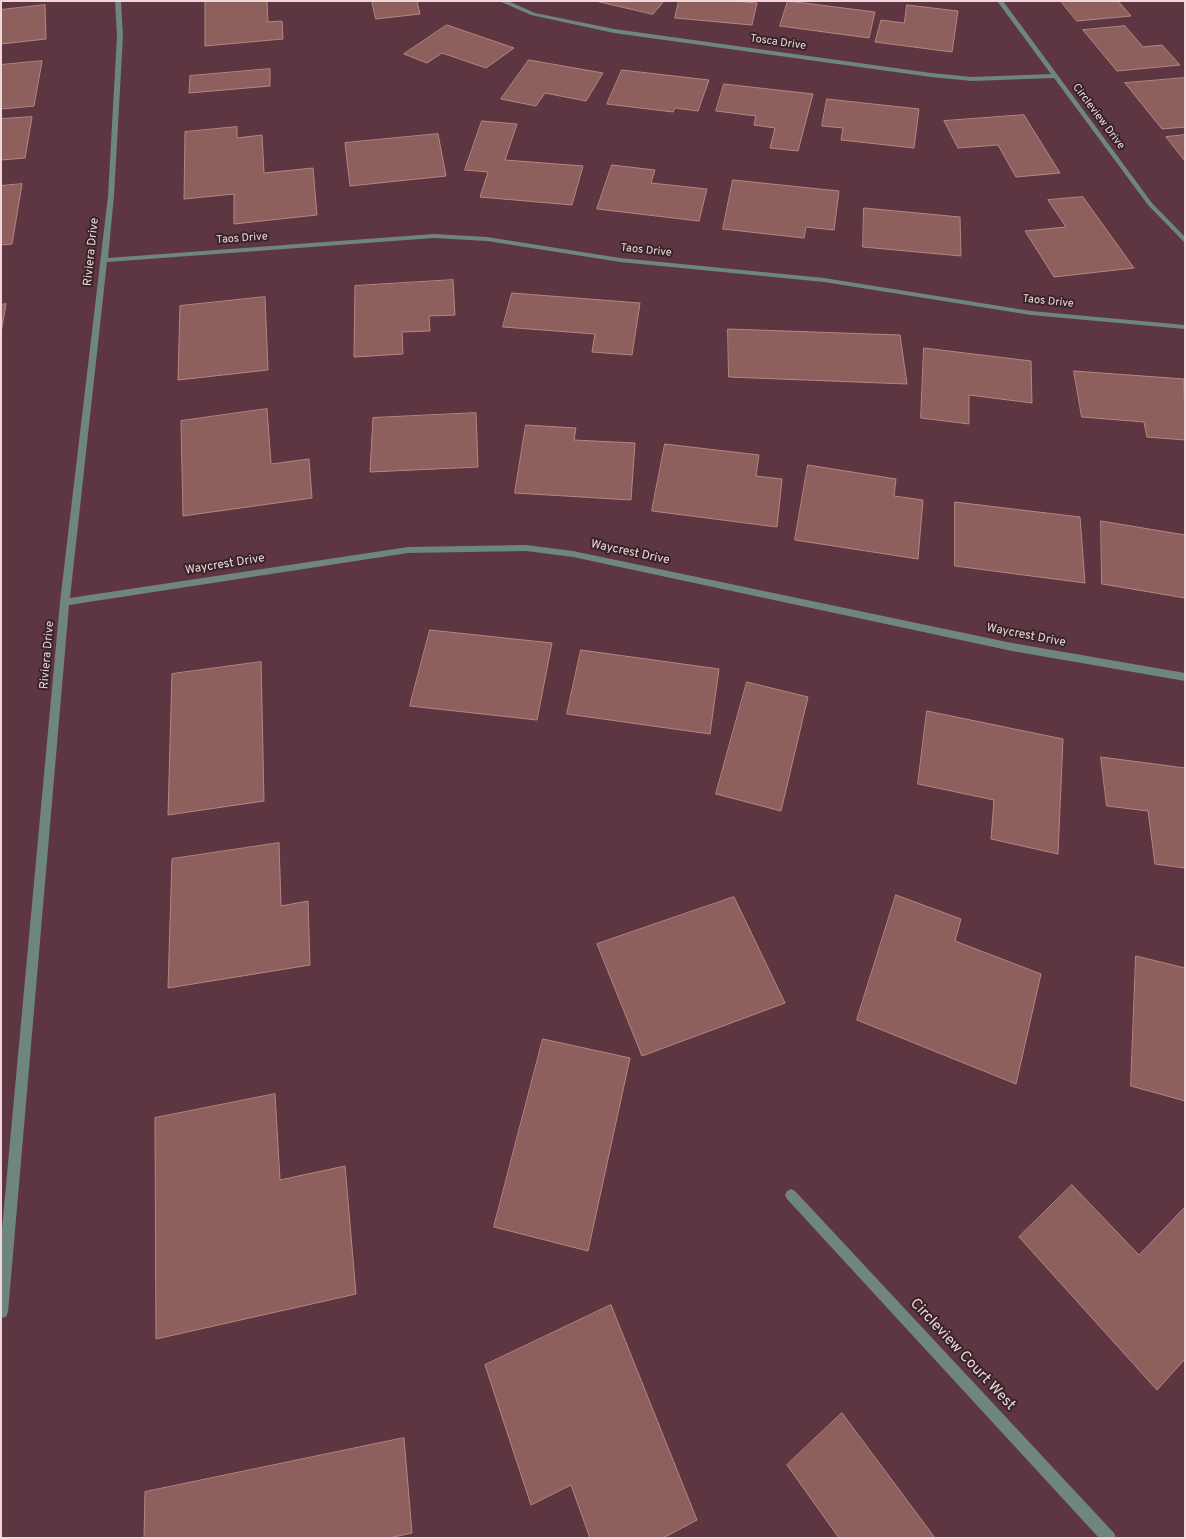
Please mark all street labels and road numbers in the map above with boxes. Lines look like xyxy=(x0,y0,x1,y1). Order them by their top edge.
street label: Tosca Drive xyxy=(749,33,807,53)
street label: Circleview Drive xyxy=(1069,82,1127,152)
street label: Riviera Drive xyxy=(81,217,103,287)
street label: Taos Drive xyxy=(216,231,268,247)
street label: Taos Drive xyxy=(620,242,672,260)
street label: Taos Drive xyxy=(1022,293,1074,311)
street label: Waycrest Drive xyxy=(589,538,671,568)
street label: Waycrest Drive xyxy=(184,552,266,578)
street label: Riviera Drive xyxy=(38,620,58,690)
street label: Waycrest Drive xyxy=(985,621,1067,651)
street label: Circleview Court West xyxy=(905,1295,1019,1415)

